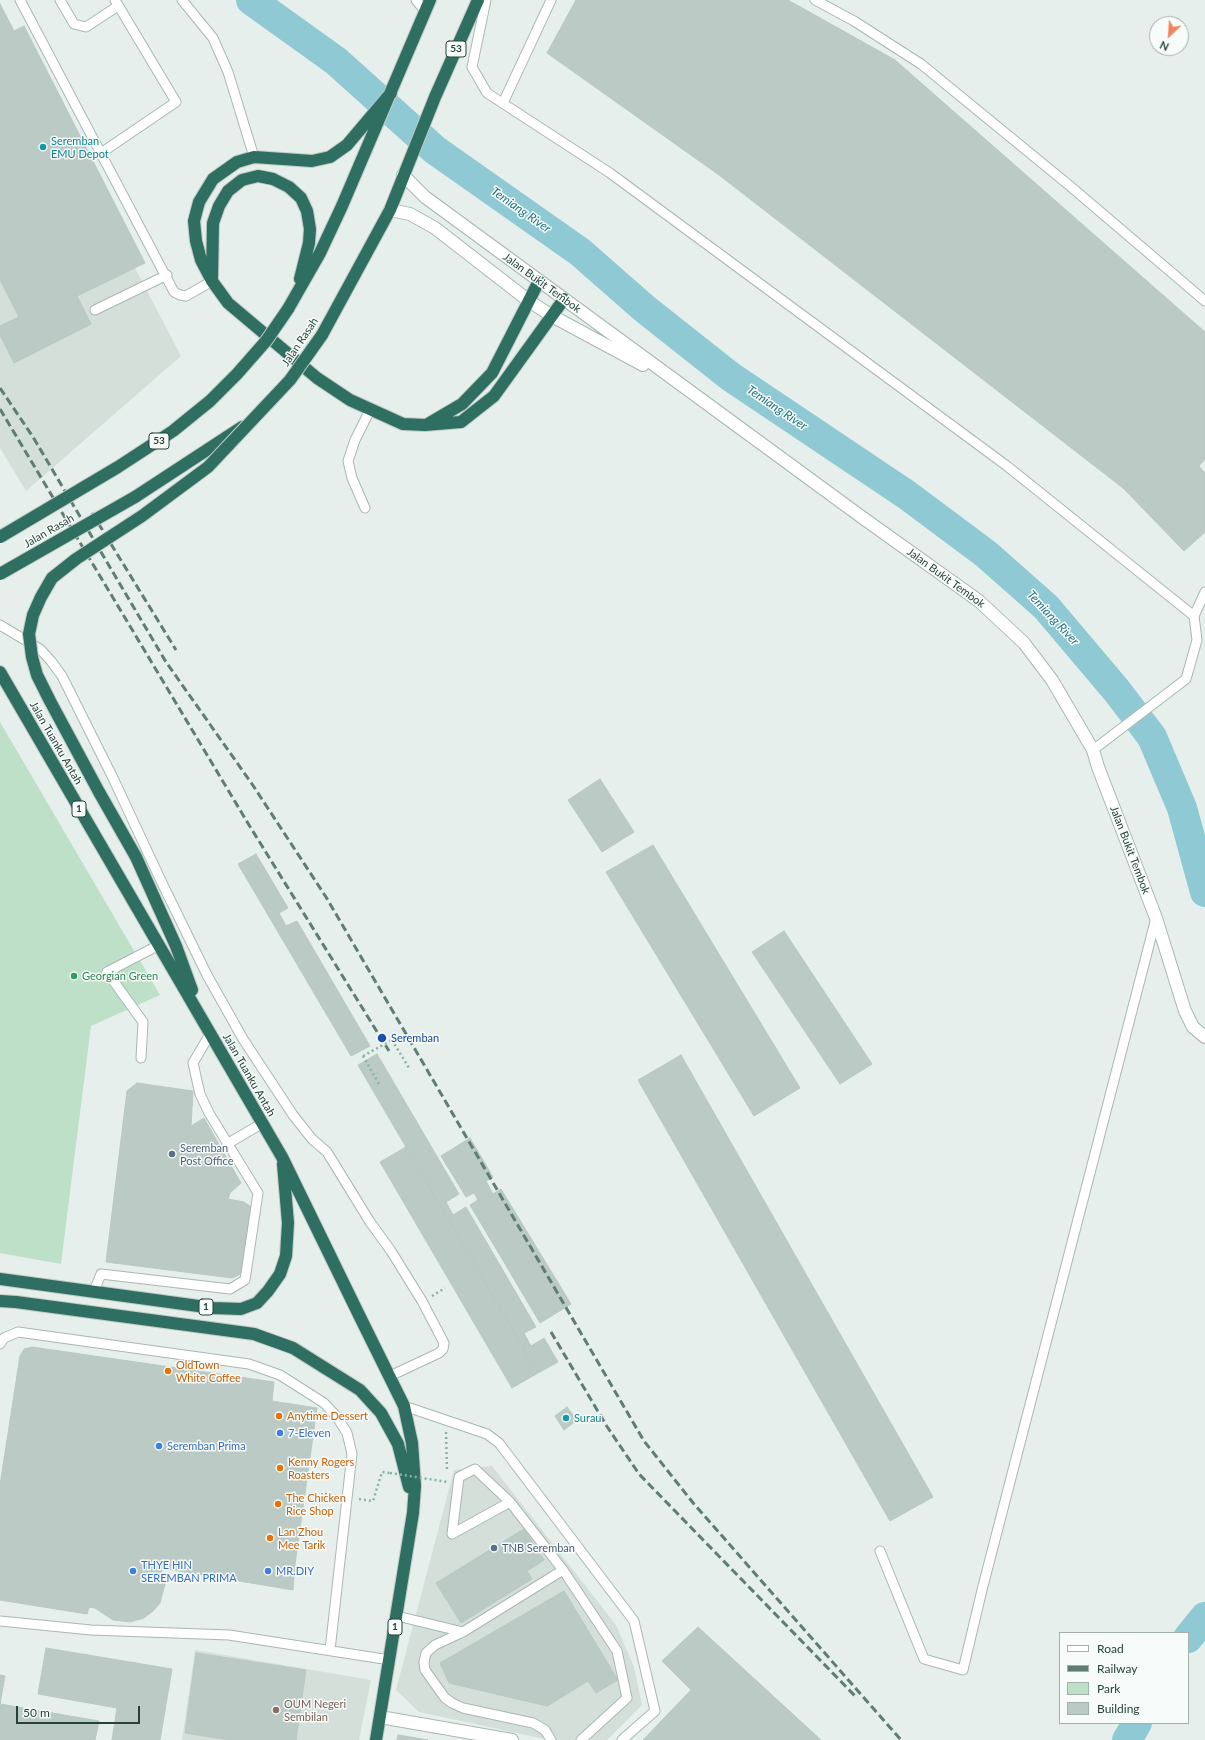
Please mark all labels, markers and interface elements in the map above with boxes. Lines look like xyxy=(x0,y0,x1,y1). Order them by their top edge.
north arrow xyxy=(1149,16,1189,56)
text: N xyxy=(1158,39,1171,54)
road number: 53 xyxy=(446,41,466,57)
place label: Seremban EMU Depot xyxy=(51,134,109,160)
marker: Seremban EMU Depot xyxy=(38,142,48,152)
water label: Temiang River xyxy=(488,184,554,236)
street label: Jalan Bukit Tembok xyxy=(500,250,584,316)
street label: Jalan Rasah xyxy=(279,315,321,369)
water label: Temiang River xyxy=(744,383,810,433)
road number: 53 xyxy=(149,433,169,449)
street label: Jalan Rasah xyxy=(22,511,76,551)
street label: Jalan Bukit Tembok xyxy=(904,545,988,611)
water label: Temiang River xyxy=(1024,588,1082,648)
street label: Jalan Tuanku Antah xyxy=(27,699,85,787)
road number: 1 xyxy=(72,801,86,817)
street label: Jalan Bukit Tembok xyxy=(1107,804,1153,896)
place label: Georgian Green xyxy=(82,969,158,983)
marker: Georgian Green xyxy=(69,971,79,981)
street label: Jalan Tuanku Antah xyxy=(220,1031,278,1119)
place label: Seremban xyxy=(391,1031,439,1045)
marker: Seremban xyxy=(376,1032,388,1044)
place label: Seremban Post Office xyxy=(180,1141,234,1167)
marker: Seremban Post Office xyxy=(167,1149,177,1159)
road number: 1 xyxy=(199,1299,213,1315)
place label: OldTown White Coffee xyxy=(176,1358,241,1384)
marker: OldTown White Coffee xyxy=(163,1366,173,1376)
place label: Anytime Dessert xyxy=(287,1409,368,1423)
marker: Anytime Dessert xyxy=(274,1411,284,1421)
place label: Surau xyxy=(574,1411,602,1425)
marker: Surau xyxy=(561,1413,571,1423)
place label: 7-Eleven xyxy=(288,1426,331,1440)
marker: 7-Eleven xyxy=(275,1428,285,1438)
place label: Seremban Prima xyxy=(167,1439,246,1453)
marker: Seremban Prima xyxy=(154,1441,164,1451)
place label: Kenny Rogers Roasters xyxy=(288,1455,354,1481)
marker: Kenny Rogers Roasters xyxy=(275,1463,285,1473)
place label: The Chicken Rice Shop xyxy=(286,1491,346,1517)
marker: The Chicken Rice Shop xyxy=(273,1499,283,1509)
place label: Lan Zhou Mee Tarik xyxy=(278,1525,325,1551)
marker: Lan Zhou Mee Tarik xyxy=(265,1533,275,1543)
place label: TNB Seremban xyxy=(502,1541,575,1555)
marker: TNB Seremban xyxy=(489,1543,499,1553)
place label: THYE HIN SEREMBAN PRIMA xyxy=(141,1558,237,1584)
place label: MR.DIY xyxy=(276,1564,314,1578)
marker: THYE HIN SEREMBAN PRIMA xyxy=(128,1566,138,1576)
marker: MR.DIY xyxy=(263,1566,273,1576)
road number: 1 xyxy=(388,1619,402,1635)
legend xyxy=(1059,1632,1189,1724)
text: Road xyxy=(1097,1641,1124,1656)
text: Railway xyxy=(1097,1661,1137,1676)
text: Park xyxy=(1097,1681,1120,1696)
place label: OUM Negeri Sembilan xyxy=(284,1697,346,1723)
scale bar xyxy=(18,1698,142,1724)
text: Building xyxy=(1097,1701,1140,1716)
text: 50 m xyxy=(23,1705,50,1720)
marker: OUM Negeri Sembilan xyxy=(271,1705,281,1715)

